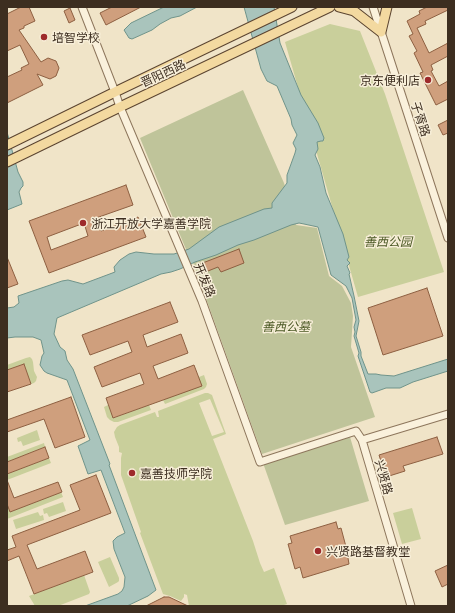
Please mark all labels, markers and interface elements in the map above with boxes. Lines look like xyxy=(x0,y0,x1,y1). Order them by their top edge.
place label: 培智学校 xyxy=(52,30,100,44)
marker: 培智学校 xyxy=(39,32,49,42)
street label: 晋阳西路 xyxy=(138,56,188,90)
place label: 京东便利店 xyxy=(360,73,420,87)
marker: 京东便利店 xyxy=(423,75,433,85)
street label: 子胥路 xyxy=(409,100,433,138)
place label: 浙江开放大学嘉善学院 xyxy=(91,216,211,230)
marker: 浙江开放大学嘉善学院 xyxy=(78,218,88,228)
park label: 善西公园 xyxy=(364,234,412,248)
street label: 开发路 xyxy=(191,261,219,299)
park label: 善西公墓 xyxy=(262,319,310,333)
street label: 兴贤路 xyxy=(372,458,396,496)
place label: 嘉善技师学院 xyxy=(140,466,212,480)
marker: 嘉善技师学院 xyxy=(127,468,137,478)
place label: 兴贤路基督教堂 xyxy=(326,544,410,558)
marker: 兴贤路基督教堂 xyxy=(313,546,323,556)

